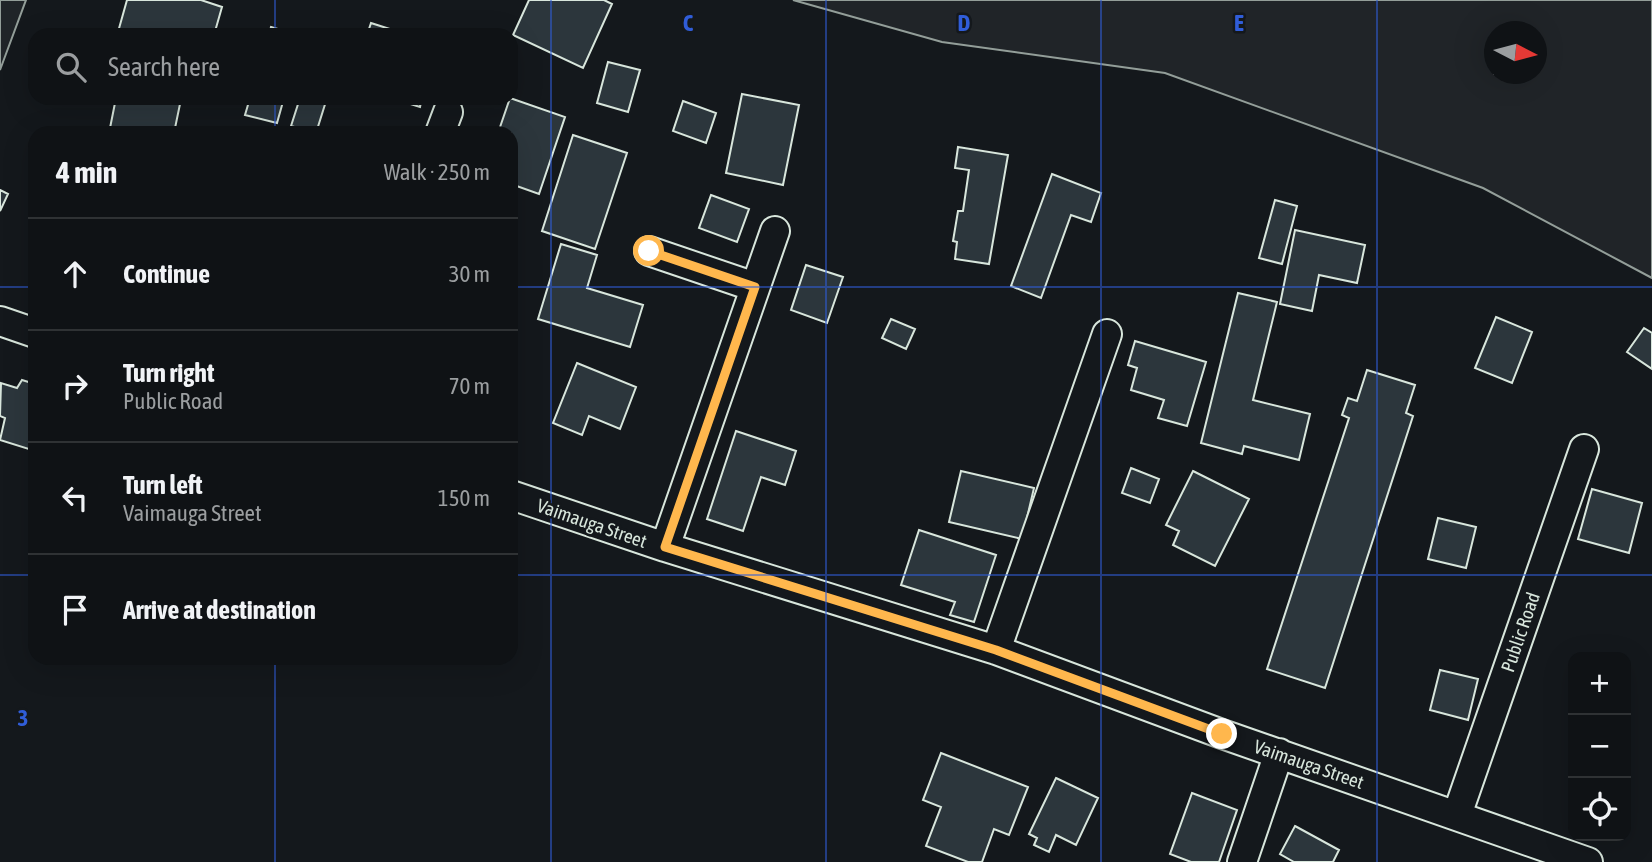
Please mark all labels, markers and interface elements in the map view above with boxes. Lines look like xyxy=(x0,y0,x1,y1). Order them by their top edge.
text: C xyxy=(683,10,694,36)
text: D xyxy=(958,10,971,36)
text: E xyxy=(1234,10,1244,36)
north arrow xyxy=(1484,21,1547,84)
search box xyxy=(28,28,518,105)
icon: search xyxy=(52,48,90,86)
text: Search here xyxy=(108,52,220,82)
text: 4 min xyxy=(56,155,117,189)
text: Walk · 250 m xyxy=(384,159,490,185)
route start xyxy=(633,235,664,266)
icon: ahead xyxy=(56,255,94,293)
text: Continue xyxy=(123,259,210,289)
text: 30 m xyxy=(449,261,490,287)
text: Turn right xyxy=(123,358,214,388)
icon: right xyxy=(56,367,94,405)
text: 70 m xyxy=(449,373,490,399)
text: Public Road xyxy=(123,388,223,414)
text: Turn left xyxy=(123,470,203,500)
icon: left xyxy=(56,479,94,517)
text: 150 m xyxy=(438,485,490,511)
street label: Vaimauga Street xyxy=(534,494,650,552)
text: Vaimauga Street xyxy=(123,500,262,526)
street label: Public Road xyxy=(1496,589,1544,675)
icon: arrive xyxy=(56,591,94,629)
text: Arrive at destination xyxy=(123,595,316,625)
map controls xyxy=(1568,652,1631,841)
button: + xyxy=(1568,652,1631,715)
text: 3 xyxy=(18,705,28,731)
button: − xyxy=(1568,715,1631,778)
route end xyxy=(1206,718,1237,749)
street label: Vaimauga Street xyxy=(1251,735,1367,793)
button: locate xyxy=(1568,778,1631,841)

